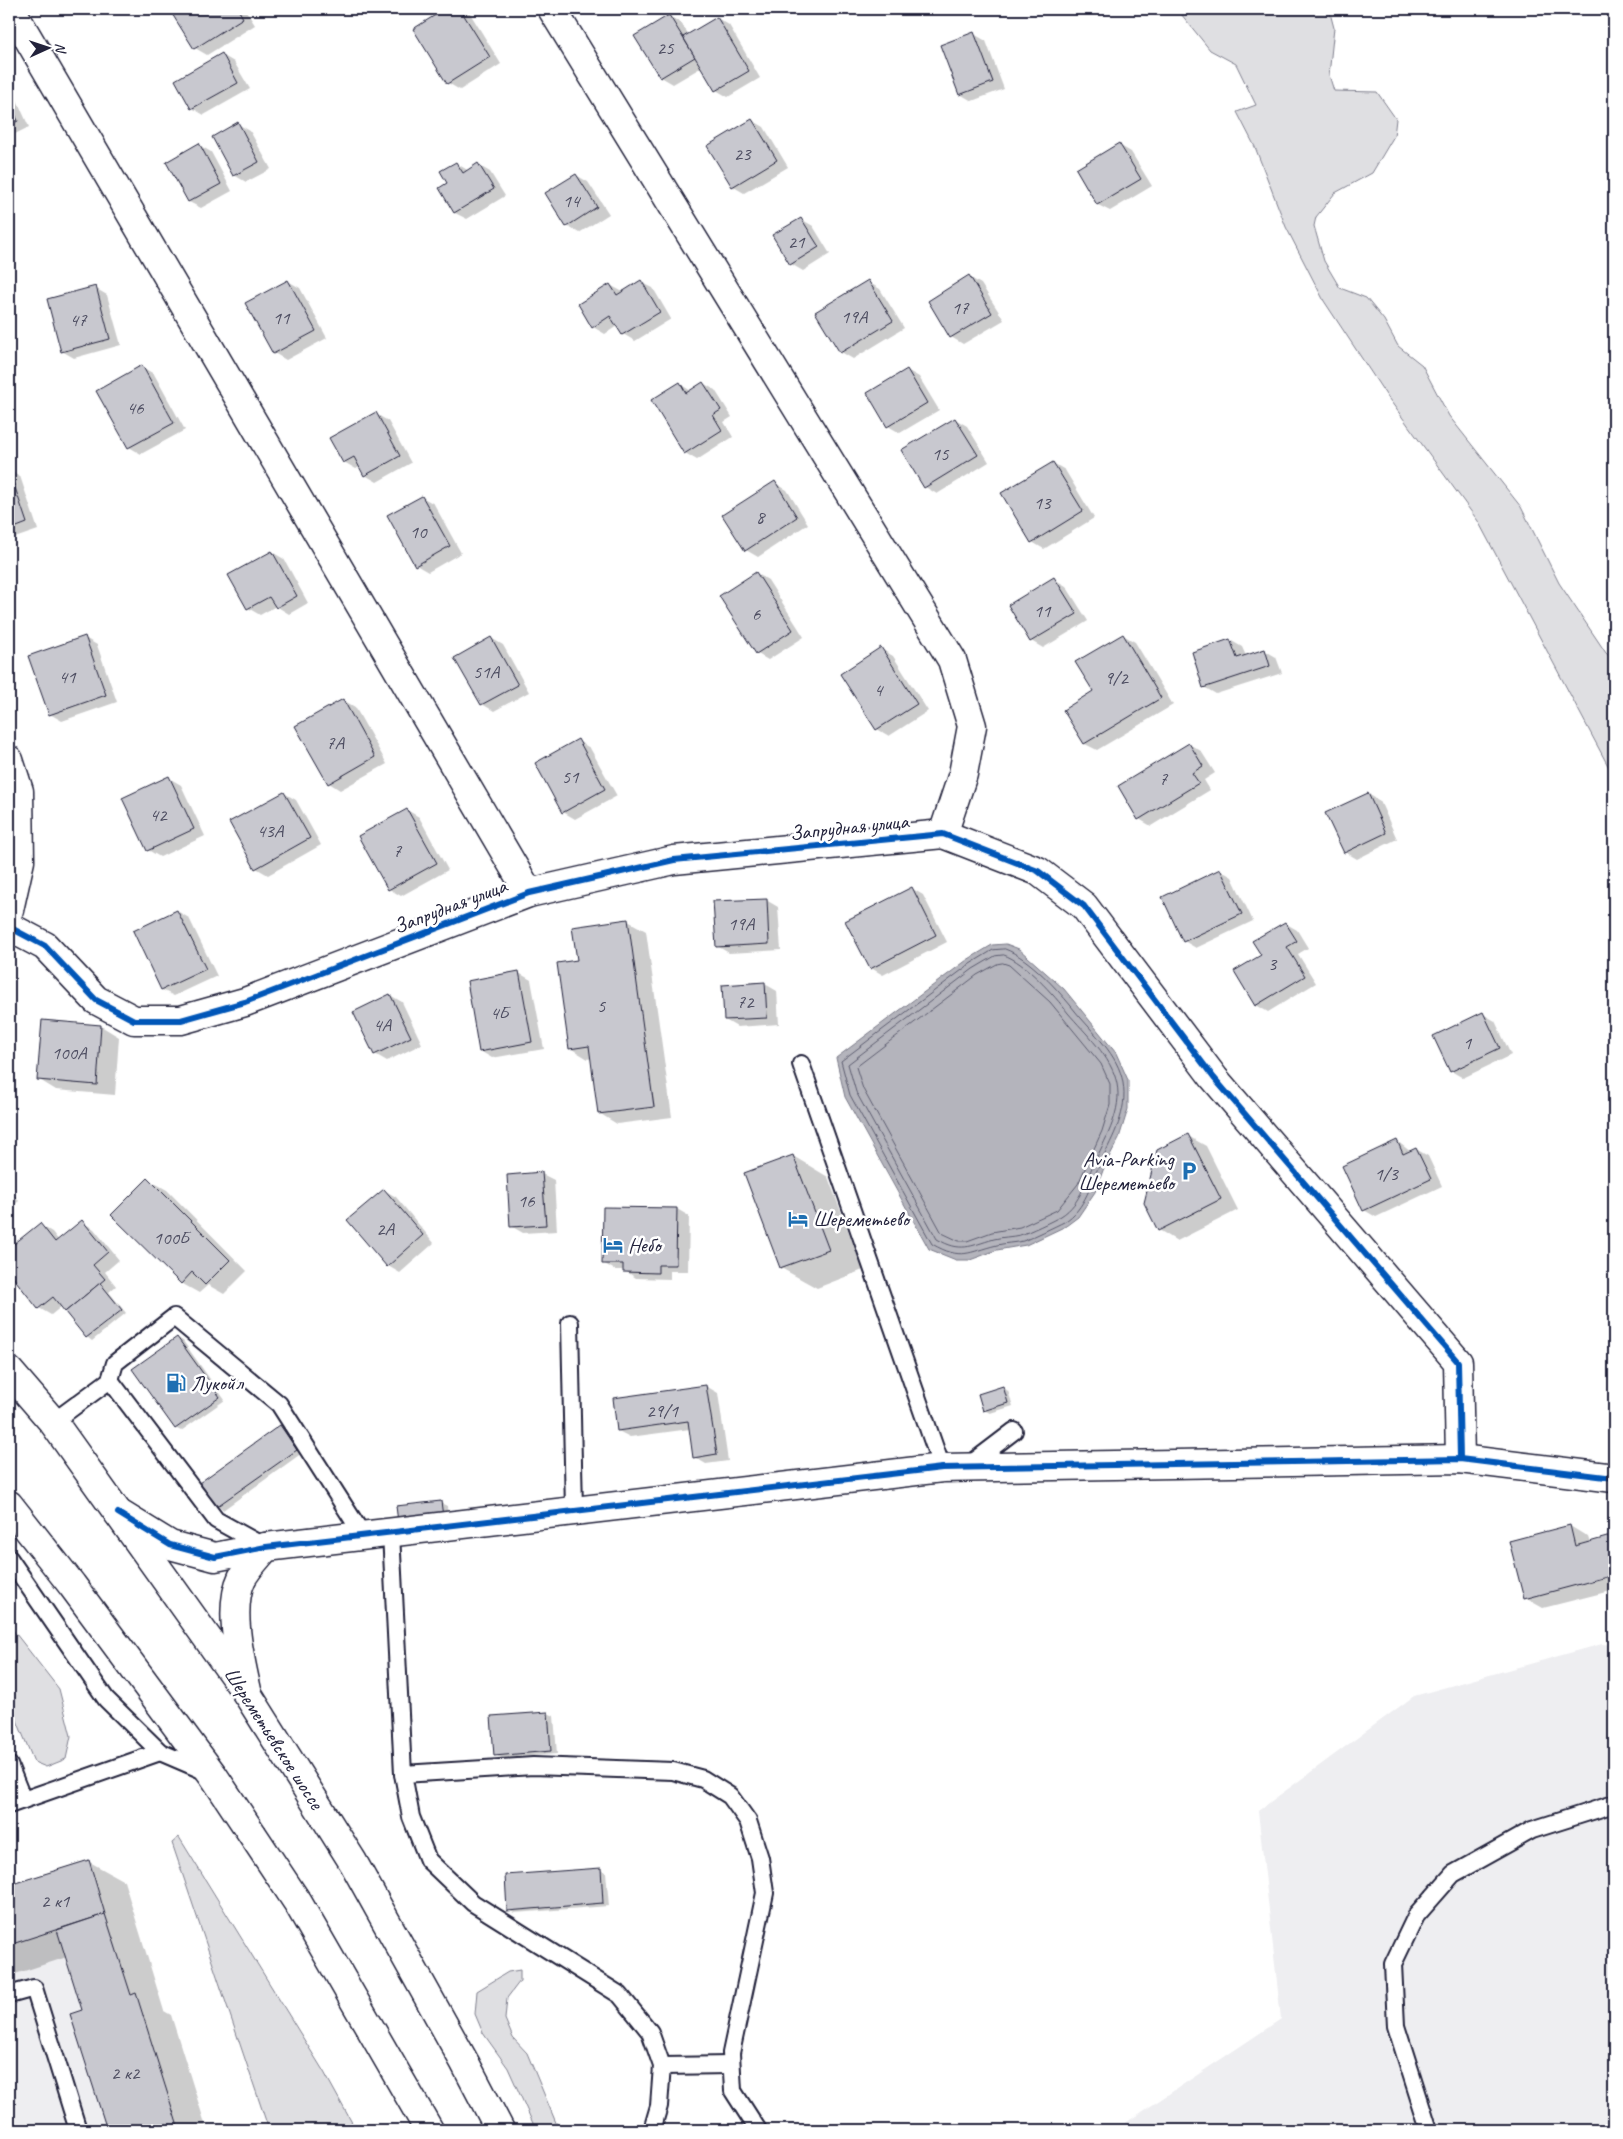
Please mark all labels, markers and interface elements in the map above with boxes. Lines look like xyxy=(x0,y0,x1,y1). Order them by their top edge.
north arrow xyxy=(22,22,72,72)
house number: 25 xyxy=(656,36,675,60)
text: N xyxy=(52,43,69,54)
house number: 23 xyxy=(733,142,752,166)
house number: 14 xyxy=(562,189,582,213)
house number: 21 xyxy=(787,230,806,254)
house number: 17 xyxy=(951,296,970,320)
house number: 19А xyxy=(841,305,869,329)
house number: 11 xyxy=(272,306,291,330)
house number: 47 xyxy=(69,308,88,332)
house number: 46 xyxy=(126,396,145,420)
house number: 15 xyxy=(931,442,950,466)
house number: 13 xyxy=(1033,491,1052,515)
house number: 8 xyxy=(756,505,767,529)
house number: 10 xyxy=(409,520,428,544)
house number: 11 xyxy=(1033,599,1052,623)
house number: 6 xyxy=(752,602,762,626)
house number: 51А xyxy=(473,660,501,684)
house number: 41 xyxy=(58,665,77,689)
house number: 9/2 xyxy=(1104,666,1129,690)
house number: 4 xyxy=(874,678,885,702)
house number: 7А xyxy=(326,731,346,755)
house number: 51 xyxy=(561,765,580,789)
house number: 7 xyxy=(1159,767,1169,791)
house number: 42 xyxy=(149,803,168,827)
street label: Запрудная улица xyxy=(788,808,911,846)
house number: 43А xyxy=(257,819,285,843)
house number: 7 xyxy=(393,839,403,863)
street label: Запрудная улица xyxy=(390,872,512,939)
house number: 19А xyxy=(728,912,756,936)
house number: 3 xyxy=(1268,952,1278,976)
house number: 72 xyxy=(736,990,755,1014)
house number: 5 xyxy=(597,994,607,1018)
house number: 4Б xyxy=(490,1001,511,1025)
house number: 4А xyxy=(373,1013,393,1037)
house number: 1 xyxy=(1463,1031,1473,1055)
house number: 100А xyxy=(51,1041,88,1065)
place label: Avia-Parking Шереметьево xyxy=(1078,1146,1177,1196)
parking icon: Avia-Parking Шереметьево xyxy=(1178,1160,1200,1182)
house number: 1/3 xyxy=(1374,1162,1399,1186)
house number: 16 xyxy=(517,1189,536,1213)
place label: Шереметьево xyxy=(813,1206,911,1232)
hotel icon: Шереметьево xyxy=(787,1208,809,1230)
house number: 2А xyxy=(376,1217,396,1241)
house number: 100Б xyxy=(153,1226,192,1250)
place label: Небо xyxy=(628,1232,663,1258)
hotel icon: Небо xyxy=(602,1234,624,1256)
place label: Лукойл xyxy=(191,1370,244,1396)
fuel station icon: Лукойл xyxy=(165,1372,187,1394)
house number: 29/1 xyxy=(646,1399,679,1423)
street label: Шереметьевское шоссе xyxy=(218,1662,330,1815)
house number: 2 к1 xyxy=(41,1889,71,1913)
house number: 2 к2 xyxy=(111,2061,141,2085)

